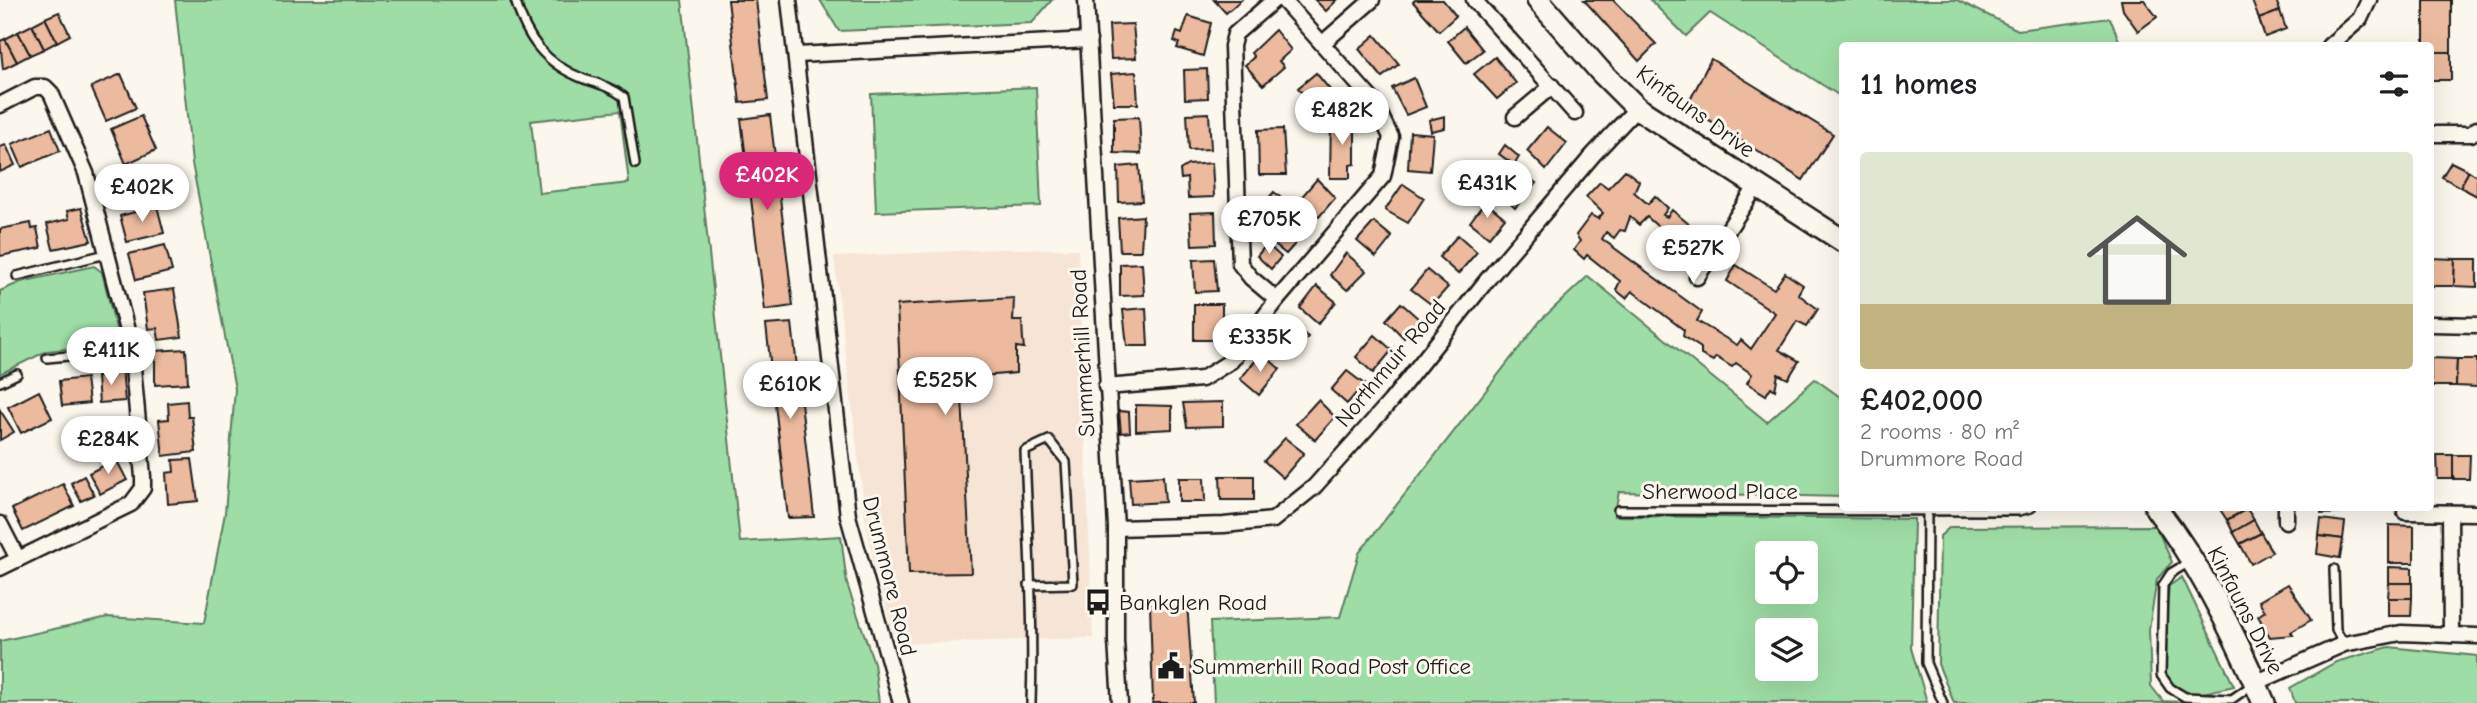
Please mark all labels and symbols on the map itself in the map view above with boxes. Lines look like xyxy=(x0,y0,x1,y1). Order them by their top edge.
street label: Kinfauns Drive xyxy=(1631,59,1760,163)
pin: £482K xyxy=(1293,88,1391,147)
pin: £402K xyxy=(718,152,816,212)
pin: £431K xyxy=(1438,160,1536,220)
pin: £402K xyxy=(93,164,191,224)
pin: £705K xyxy=(1220,196,1318,256)
pin: £527K xyxy=(1644,226,1742,285)
street label: Summerhill Road xyxy=(1065,268,1100,438)
street label: Northmuir Road xyxy=(1329,294,1451,432)
pin: £335K xyxy=(1211,314,1309,374)
pin: £411K xyxy=(62,328,160,387)
pin: £525K xyxy=(896,358,994,417)
pin: £610K xyxy=(741,362,839,421)
pin: £284K xyxy=(59,416,157,476)
street label: Sherwood Place xyxy=(1642,478,1798,505)
street label: Drummore Road xyxy=(857,494,922,659)
street label: Kinfauns Drive xyxy=(2202,542,2289,679)
bus stop icon: Bankglen Road xyxy=(1083,587,1113,617)
place label: Bankglen Road xyxy=(1119,589,1267,616)
public building icon: Summerhill Road Post Office xyxy=(1156,651,1186,681)
place label: Summerhill Road Post Office xyxy=(1192,653,1471,680)

